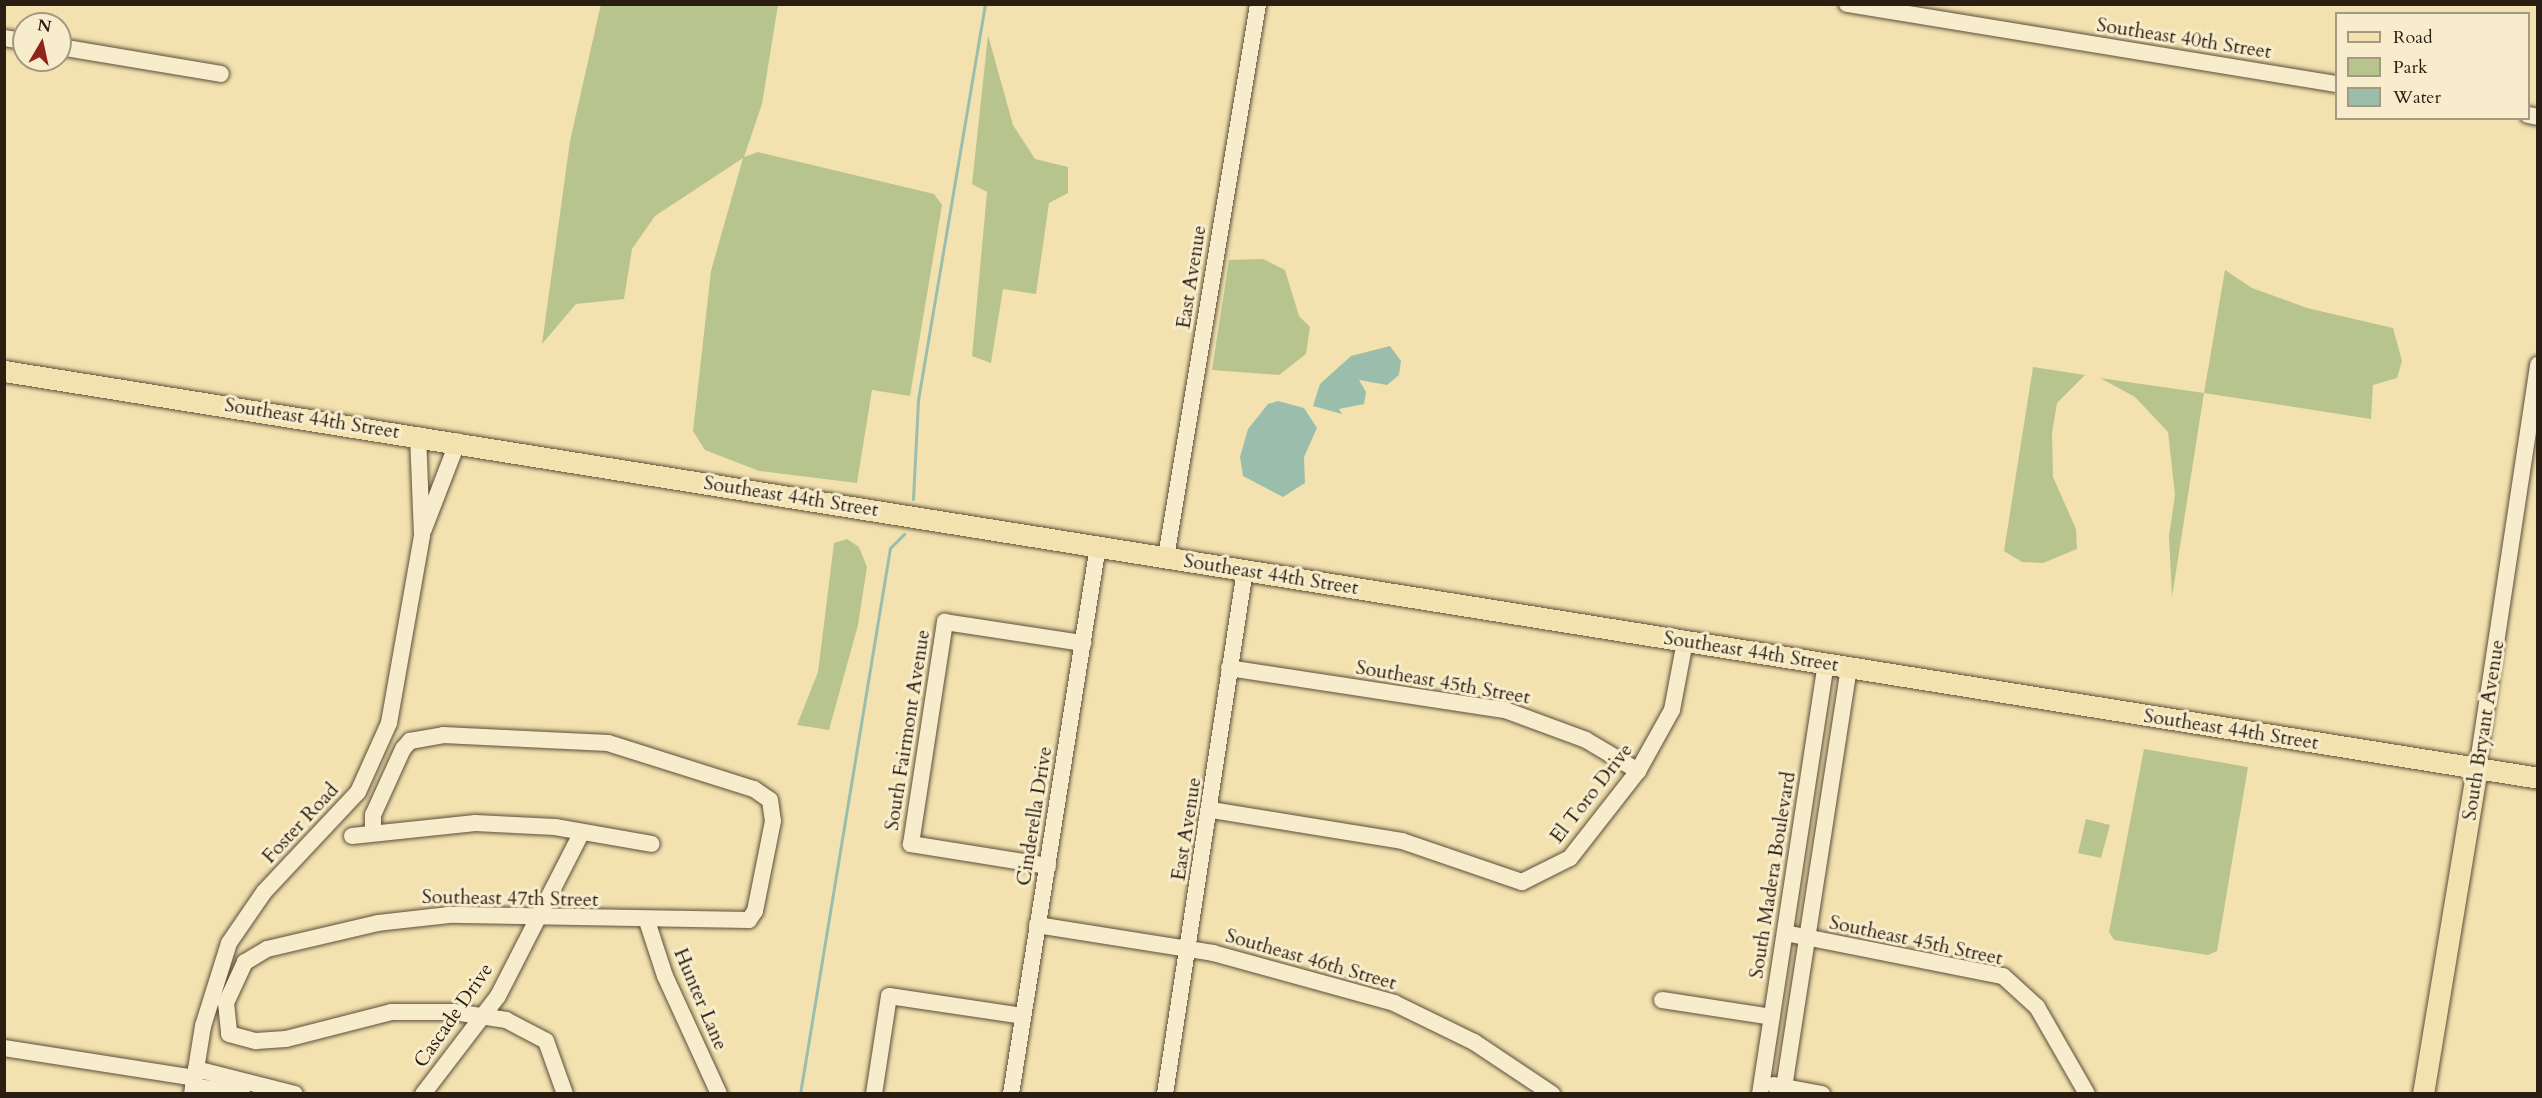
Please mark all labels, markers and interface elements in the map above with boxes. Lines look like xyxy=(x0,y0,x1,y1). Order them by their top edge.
north arrow xyxy=(12,12,72,72)
street label: Southeast 40th Street xyxy=(2095,12,2273,64)
legend xyxy=(2335,12,2530,120)
text: N xyxy=(36,14,53,38)
text: Road xyxy=(2393,25,2433,50)
text: Park xyxy=(2393,55,2428,80)
text: Water xyxy=(2393,85,2441,110)
street label: East Avenue xyxy=(1171,224,1211,330)
street label: Southeast 44th Street xyxy=(223,392,401,444)
street label: Southeast 44th Street xyxy=(702,470,880,522)
street label: Southeast 44th Street xyxy=(1182,548,1360,600)
street label: Southeast 44th Street xyxy=(1662,625,1840,677)
street label: South Fairmont Avenue xyxy=(879,628,935,832)
street label: South Bryant Avenue xyxy=(2457,638,2509,822)
street label: Southeast 45th Street xyxy=(1354,655,1532,709)
street label: Southeast 44th Street xyxy=(2142,703,2320,755)
street label: El Toro Drive xyxy=(1545,738,1637,848)
street label: Cinderella Drive xyxy=(1011,745,1057,887)
street label: South Madera Boulevard xyxy=(1744,770,1800,980)
street label: East Avenue xyxy=(1166,776,1206,882)
street label: Foster Road xyxy=(257,778,343,868)
street label: Southeast 47th Street xyxy=(422,884,598,912)
street label: Southeast 45th Street xyxy=(1827,910,2005,970)
street label: Southeast 46th Street xyxy=(1223,923,1399,995)
street label: Hunter Lane xyxy=(669,944,733,1054)
street label: Cascade Drive xyxy=(408,958,498,1072)

